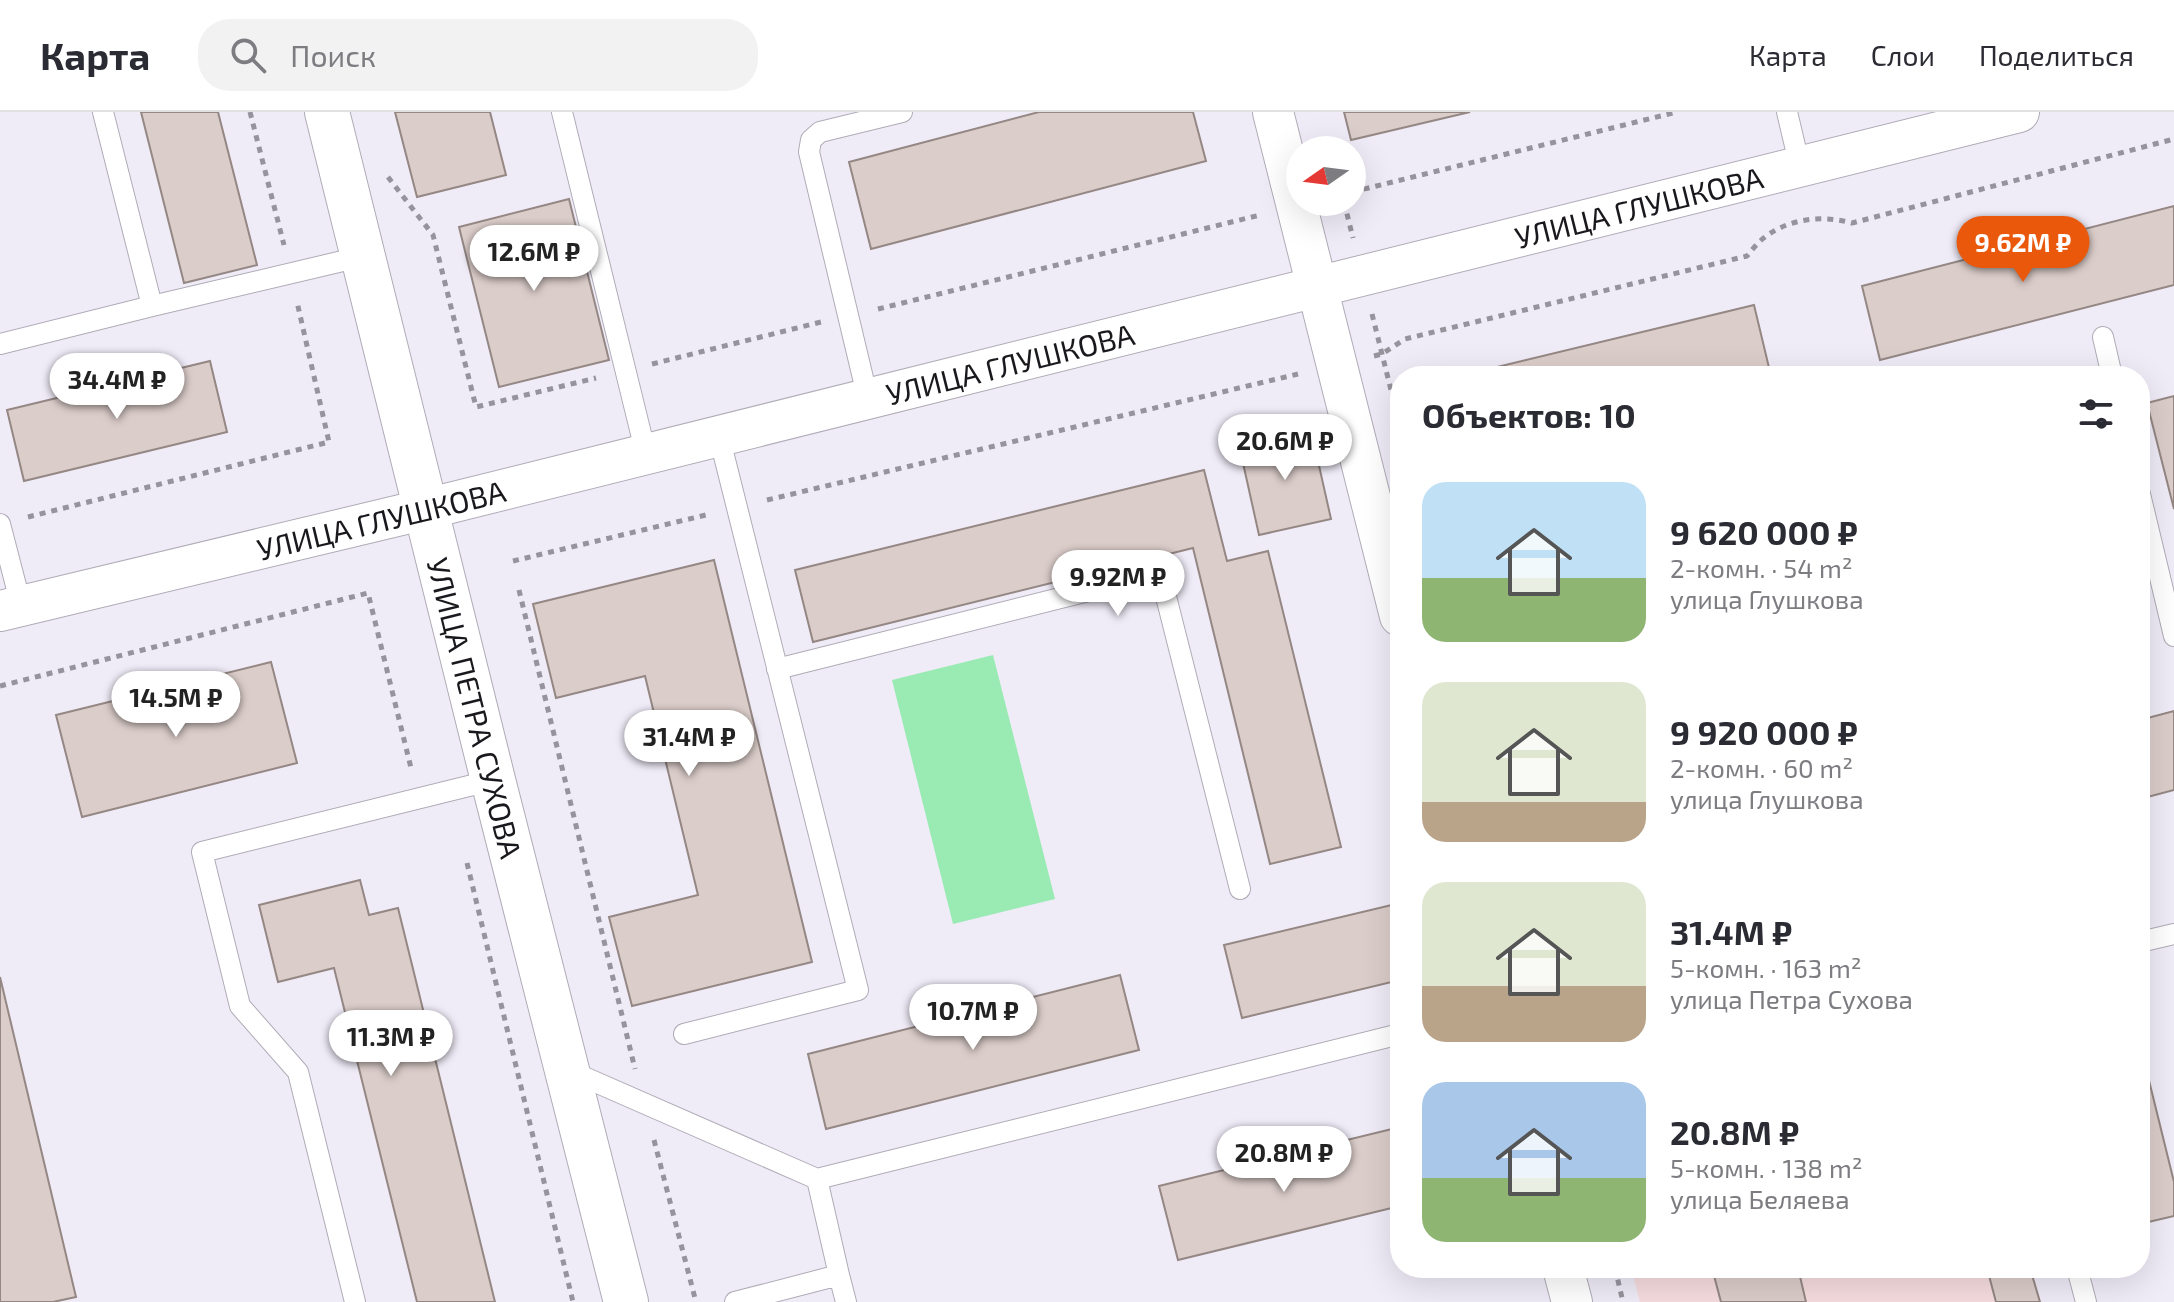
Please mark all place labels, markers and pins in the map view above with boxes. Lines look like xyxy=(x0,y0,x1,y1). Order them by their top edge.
pin: 9.62M ₽ xyxy=(1949,216,2097,284)
pin: 12.6M ₽ xyxy=(460,225,608,293)
pin: 34.4M ₽ xyxy=(43,353,191,421)
pin: 20.6M ₽ xyxy=(1211,414,1359,482)
pin: 9.92M ₽ xyxy=(1044,550,1192,618)
pin: 14.5M ₽ xyxy=(102,671,250,739)
pin: 31.4M ₽ xyxy=(615,710,763,778)
pin: 10.7M ₽ xyxy=(899,984,1047,1052)
pin: 11.3M ₽ xyxy=(317,1010,465,1078)
pin: 20.8M ₽ xyxy=(1210,1126,1358,1194)

